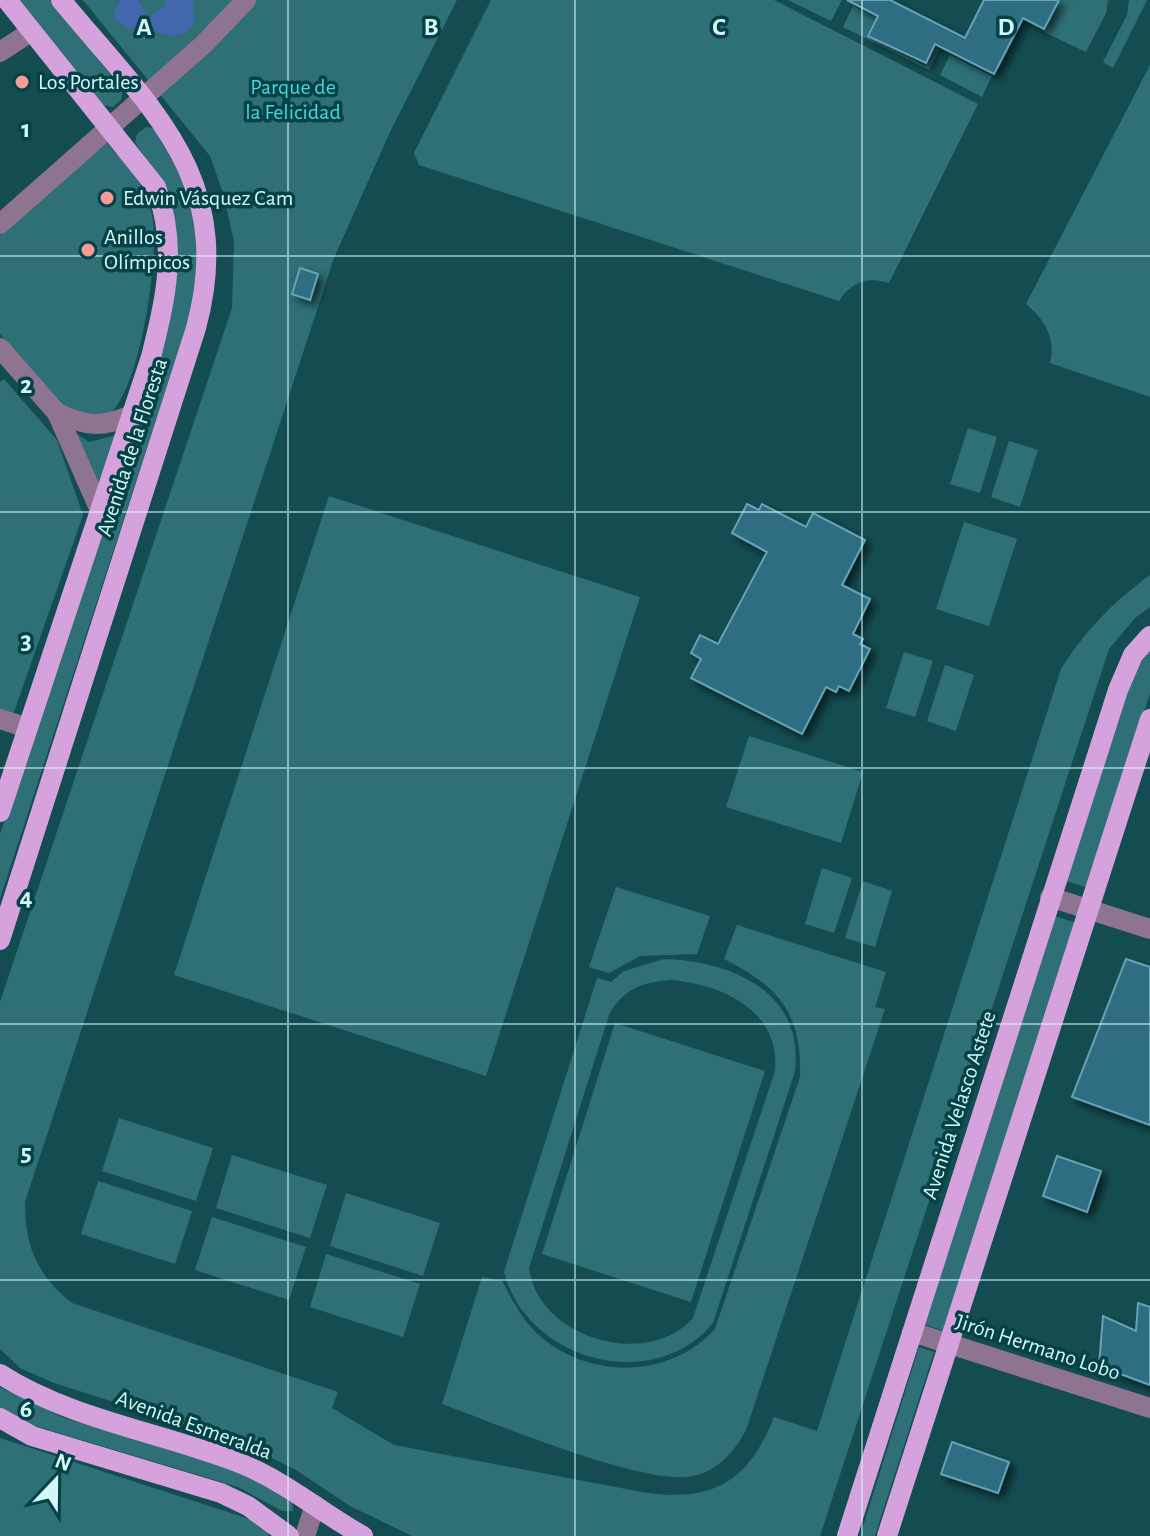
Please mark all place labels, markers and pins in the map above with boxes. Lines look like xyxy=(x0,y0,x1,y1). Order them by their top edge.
place label: Los Portales xyxy=(38,71,139,93)
marker: Los Portales xyxy=(13,73,31,91)
place label: Edwin Vásquez Cam xyxy=(123,187,293,209)
marker: Edwin Vásquez Cam xyxy=(98,189,116,207)
place label: Anillos Olímpicos xyxy=(104,226,190,273)
marker: Anillos Olímpicos xyxy=(79,241,97,259)

